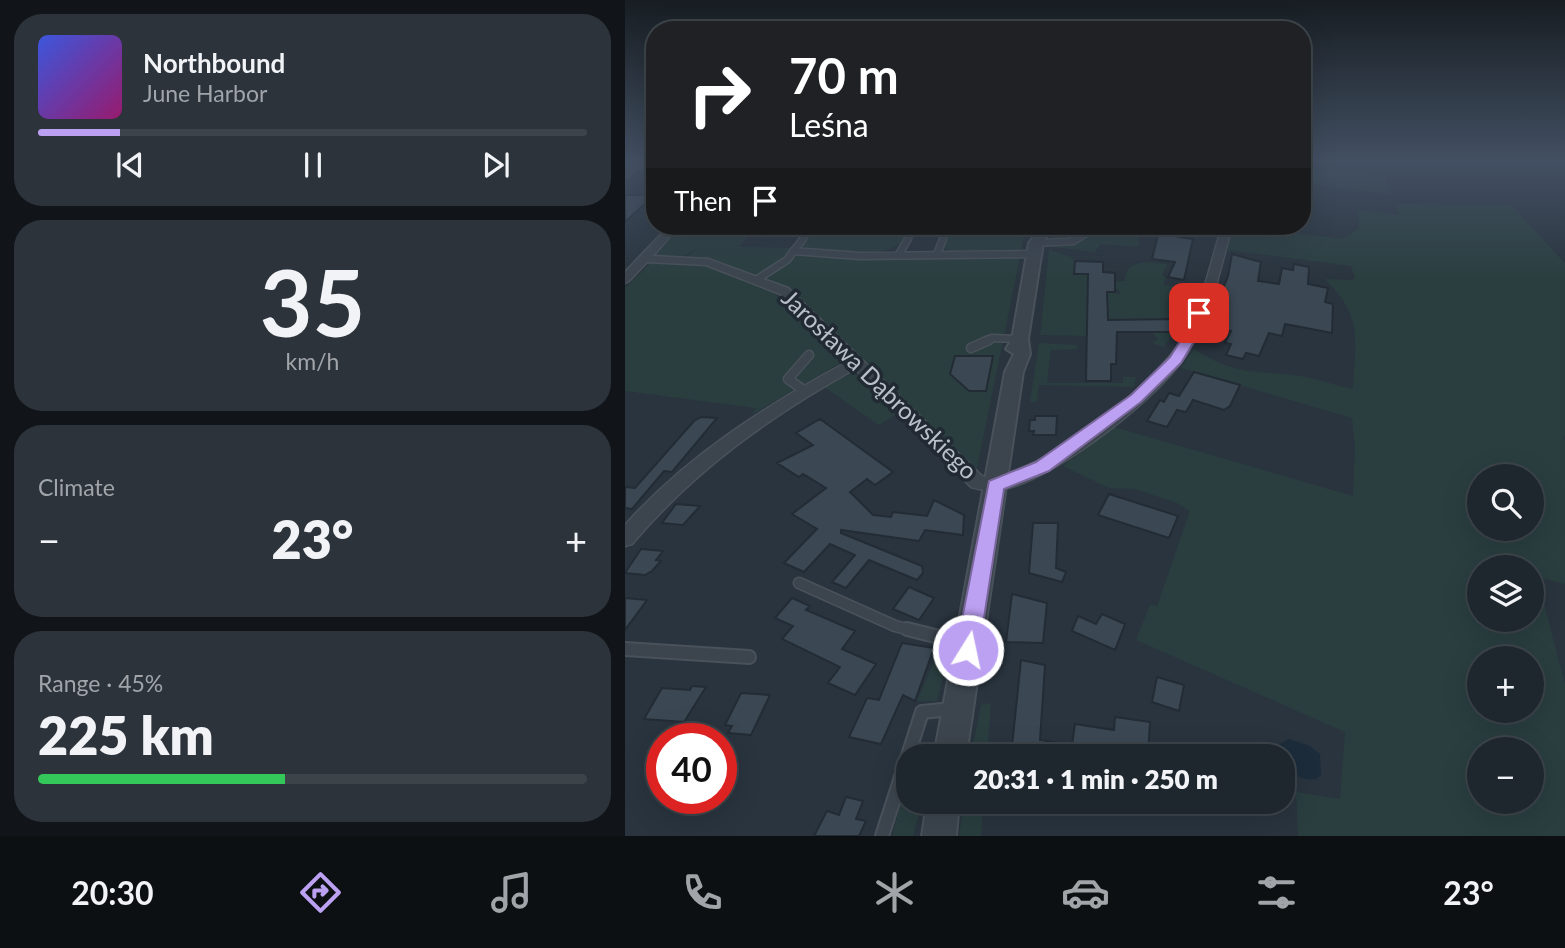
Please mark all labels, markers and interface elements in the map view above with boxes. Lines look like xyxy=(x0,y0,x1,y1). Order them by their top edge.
text: 70 m xyxy=(789,46,899,104)
text: Northbound xyxy=(143,47,285,79)
icon: right xyxy=(674,49,765,140)
text: June Harbor xyxy=(143,79,267,107)
text: Leśna xyxy=(789,105,869,144)
icon: previous xyxy=(111,146,149,184)
icon: pause xyxy=(294,146,332,184)
icon: next xyxy=(477,146,515,184)
icon: arrive xyxy=(746,182,784,220)
text: Then xyxy=(674,185,732,217)
text: 35 xyxy=(260,247,365,356)
street label: Jarosława Dąbrowskiego xyxy=(776,283,984,485)
pin xyxy=(1169,283,1229,343)
icon: arrive xyxy=(1180,294,1218,332)
text: km/h xyxy=(286,347,339,375)
map controls xyxy=(1467,464,1544,814)
button: search xyxy=(1467,464,1544,541)
text: Climate xyxy=(38,473,115,501)
text: 23° xyxy=(272,508,353,570)
text: − xyxy=(38,517,60,563)
text: + xyxy=(565,517,587,563)
button: layers xyxy=(1467,555,1544,632)
position arrow xyxy=(931,613,1005,687)
button: + xyxy=(1467,646,1544,723)
text: Range · 45% xyxy=(38,669,163,697)
text: 225 km xyxy=(38,704,214,766)
speed limit sign: 40 xyxy=(646,723,737,814)
button: − xyxy=(1467,737,1544,814)
text: 20:31 · 1 min · 250 m xyxy=(973,763,1218,795)
icon: directions xyxy=(296,868,345,917)
icon: music xyxy=(487,868,536,917)
icon: phone xyxy=(678,868,727,917)
icon: climate xyxy=(870,868,919,917)
icon: car xyxy=(1061,868,1110,917)
icon: filters xyxy=(1252,868,1301,917)
text: 20:30 xyxy=(71,873,154,912)
text: 23° xyxy=(1443,873,1494,912)

